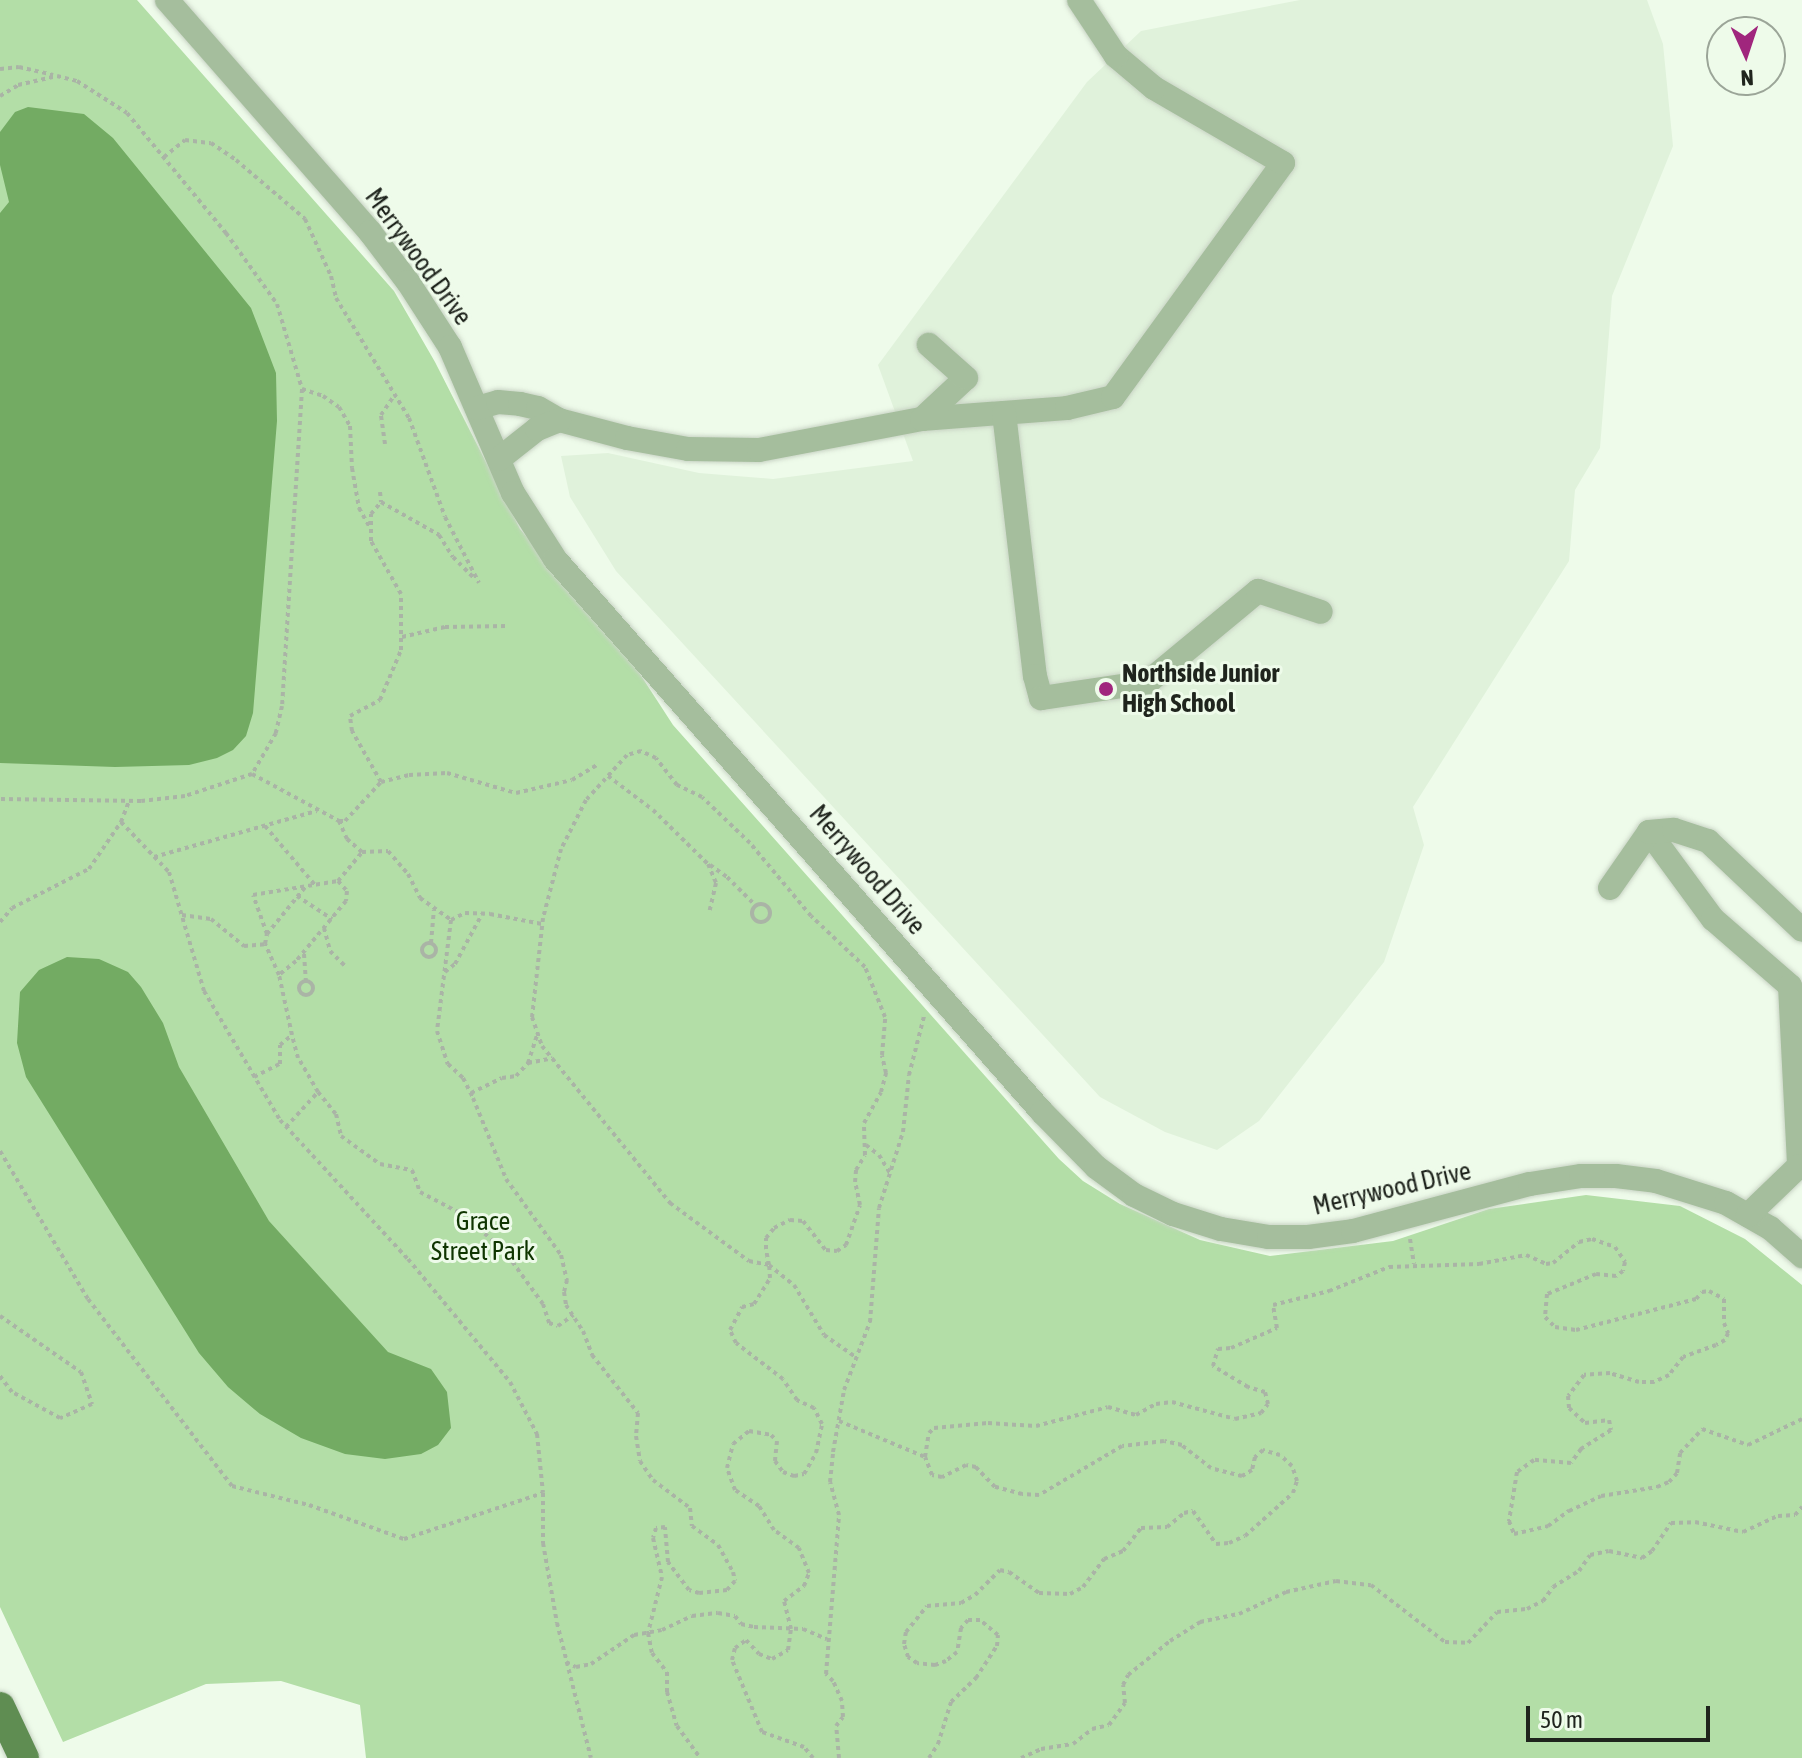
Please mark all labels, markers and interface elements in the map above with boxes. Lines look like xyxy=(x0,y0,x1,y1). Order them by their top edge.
north arrow xyxy=(1706,16,1786,96)
text: N xyxy=(1740,65,1754,91)
street label: Merrywood Drive xyxy=(358,183,478,331)
place label: Northside Junior High School xyxy=(1122,658,1279,720)
marker: Northside Junior High School xyxy=(1097,680,1115,698)
street label: Merrywood Drive xyxy=(802,799,932,941)
street label: Merrywood Drive xyxy=(1310,1156,1474,1222)
park label: Grace Street Park xyxy=(431,1206,535,1268)
scale bar xyxy=(1530,1690,1714,1740)
text: 50 m xyxy=(1540,1706,1583,1733)

